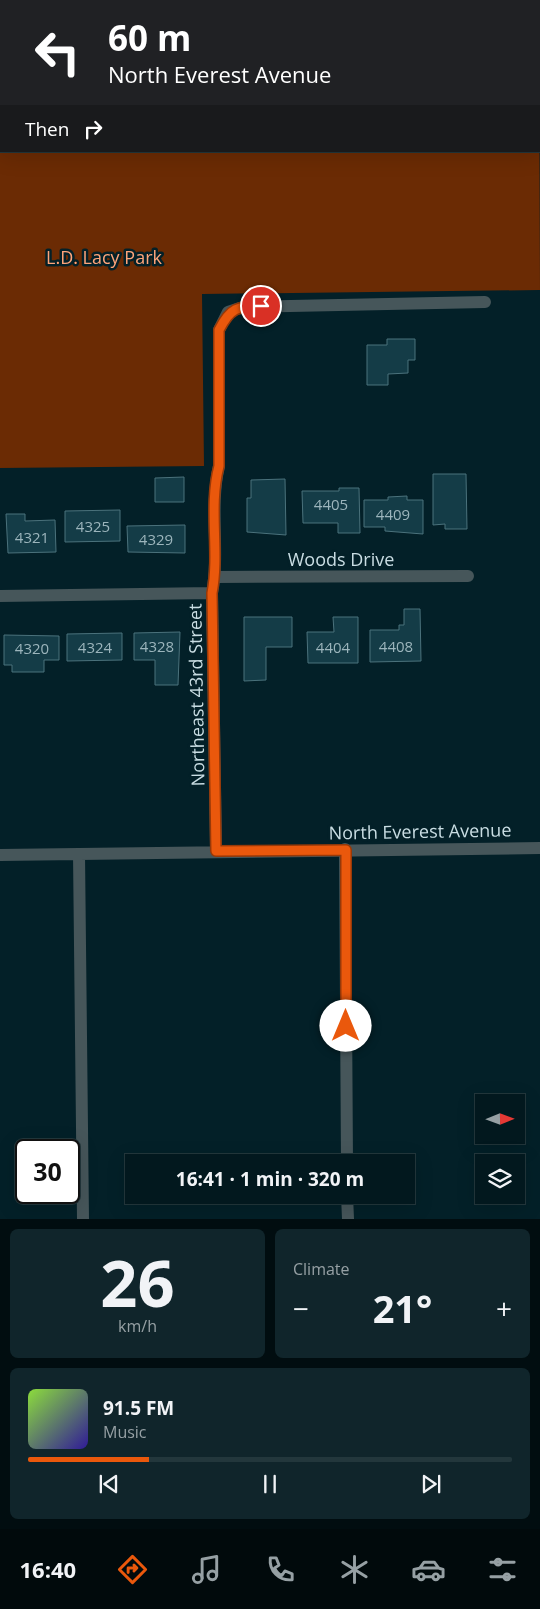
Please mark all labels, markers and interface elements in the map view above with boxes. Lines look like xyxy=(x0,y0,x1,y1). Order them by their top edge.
text: 60 m xyxy=(108,14,191,61)
icon: left xyxy=(25,20,90,85)
text: North Everest Avenue xyxy=(108,59,331,89)
icon: right xyxy=(79,115,107,143)
text: Then xyxy=(25,116,69,142)
park label: L.D. Lacy Park xyxy=(46,245,163,269)
pin xyxy=(240,285,282,327)
icon: arrive xyxy=(247,292,275,320)
house number: 4405 xyxy=(314,494,348,514)
house number: 4409 xyxy=(376,504,410,524)
house number: 4325 xyxy=(76,516,110,536)
house number: 4321 xyxy=(15,527,49,547)
house number: 4329 xyxy=(139,529,173,549)
street label: Woods Drive xyxy=(288,547,394,571)
street label: Northeast 43rd Street xyxy=(182,603,210,787)
house number: 4328 xyxy=(140,636,174,656)
house number: 4408 xyxy=(379,636,413,656)
house number: 4324 xyxy=(78,637,113,657)
house number: 4404 xyxy=(316,637,351,657)
house number: 4320 xyxy=(15,638,49,658)
street label: North Everest Avenue xyxy=(328,817,512,845)
position arrow xyxy=(319,999,371,1051)
north arrow xyxy=(475,1094,525,1144)
map controls xyxy=(475,1094,525,1204)
speed limit sign: 30 xyxy=(15,1139,80,1204)
button: layers xyxy=(475,1154,525,1204)
text: 16:41 · 1 min · 320 m xyxy=(176,1166,364,1192)
text: 26 xyxy=(100,1238,175,1326)
text: Climate xyxy=(293,1258,350,1280)
text: 21° xyxy=(373,1282,432,1334)
text: − xyxy=(293,1289,309,1327)
text: + xyxy=(496,1289,512,1327)
text: km/h xyxy=(118,1315,157,1337)
text: 91.5 FM xyxy=(103,1395,174,1421)
text: Music xyxy=(103,1421,147,1443)
icon: previous xyxy=(95,1470,123,1498)
icon: pause xyxy=(256,1470,284,1498)
icon: next xyxy=(417,1470,445,1498)
icon: directions xyxy=(115,1552,150,1587)
icon: music xyxy=(189,1552,224,1587)
icon: phone xyxy=(263,1552,298,1587)
icon: climate xyxy=(337,1552,372,1587)
icon: car xyxy=(411,1552,446,1587)
icon: filters xyxy=(485,1552,520,1587)
text: 16:40 xyxy=(20,1554,76,1584)

